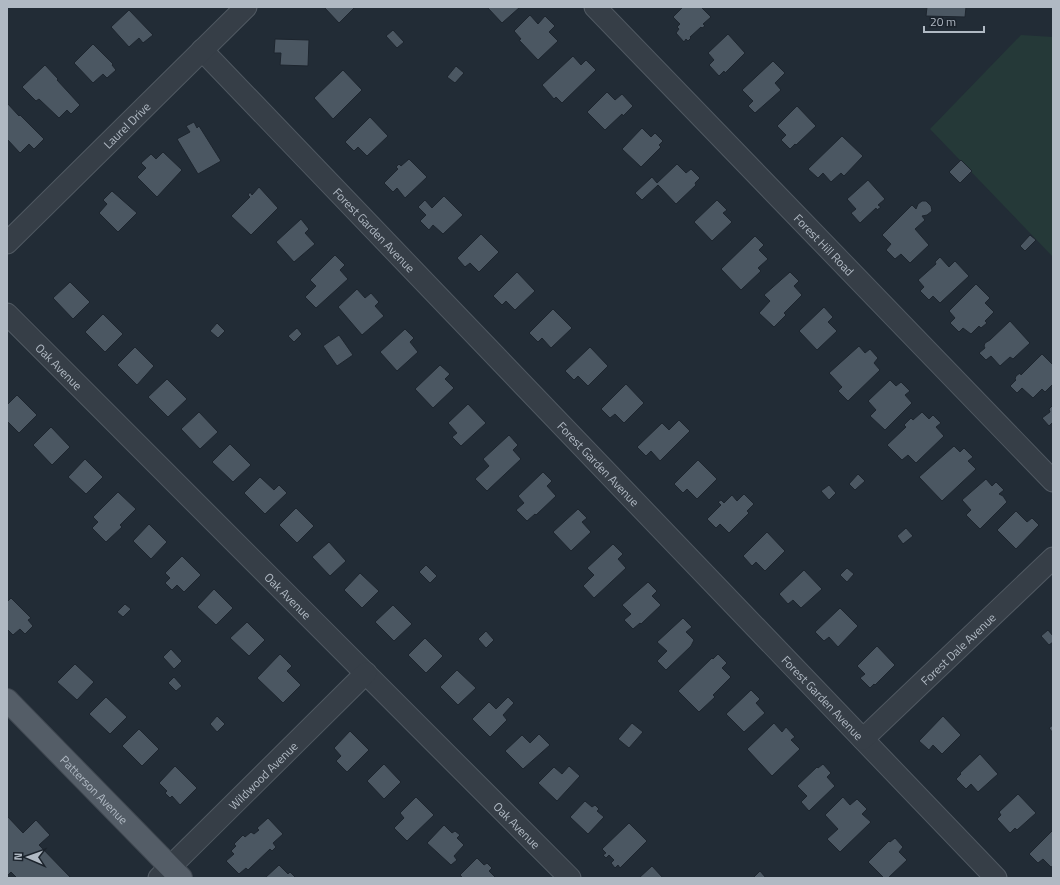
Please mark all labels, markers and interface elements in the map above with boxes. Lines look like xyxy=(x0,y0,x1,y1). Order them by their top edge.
scale bar xyxy=(924,8,984,34)
text: 20 m xyxy=(930,12,956,31)
street label: Laurel Drive xyxy=(99,97,155,153)
street label: Forest Garden Avenue xyxy=(329,183,420,277)
street label: Forest Hill Road xyxy=(790,209,859,280)
street label: Oak Avenue xyxy=(31,338,87,394)
street label: Forest Garden Avenue xyxy=(553,417,644,510)
street label: Oak Avenue xyxy=(260,568,316,624)
street label: Forest Dale Avenue xyxy=(916,608,1000,689)
street label: Forest Garden Avenue xyxy=(777,651,868,744)
street label: Wildwood Avenue xyxy=(224,737,302,814)
street label: Patterson Avenue xyxy=(56,750,133,828)
street label: Oak Avenue xyxy=(489,797,545,853)
north arrow xyxy=(8,837,48,877)
text: N xyxy=(10,853,26,861)

